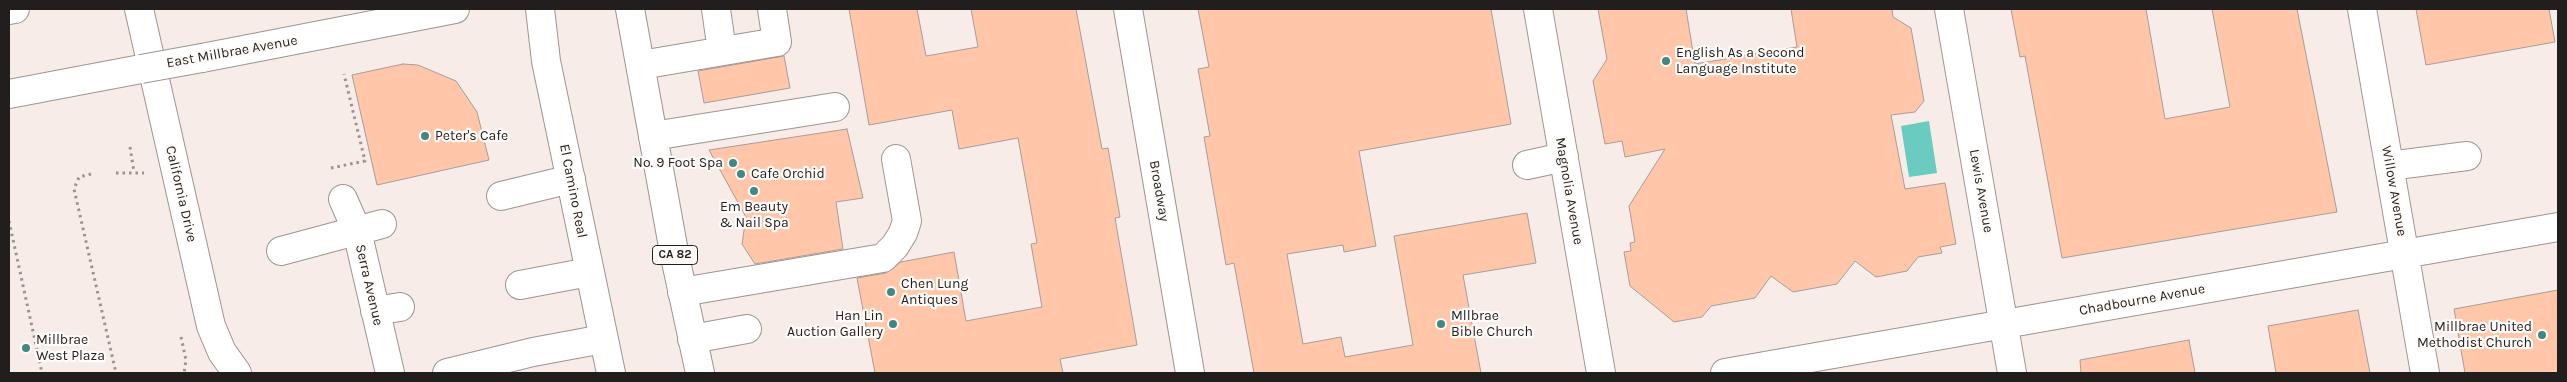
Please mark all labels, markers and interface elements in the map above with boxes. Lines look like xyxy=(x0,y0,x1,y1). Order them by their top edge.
street label: East Millbrae Avenue xyxy=(165,32,299,72)
place label: English As a Second Language Institute xyxy=(1676,45,1804,78)
marker: English As a Second Language Institute xyxy=(1660,55,1672,67)
place label: Peter's Cafe xyxy=(435,128,508,144)
marker: Peter's Cafe xyxy=(419,130,431,142)
street label: Magnolia Avenue xyxy=(1551,136,1587,246)
street label: El Camino Real xyxy=(556,143,590,239)
street label: California Drive xyxy=(162,144,200,244)
street label: Willow Avenue xyxy=(2378,144,2410,238)
street label: Lewis Avenue xyxy=(1965,148,1997,234)
place label: No. 9 Foot Spa xyxy=(633,155,723,171)
marker: No. 9 Foot Spa xyxy=(727,157,739,169)
street label: Broadway xyxy=(1145,159,1173,223)
place label: Cafe Orchid xyxy=(751,166,825,182)
marker: Cafe Orchid xyxy=(735,168,747,180)
marker: Em Beauty & Nail Spa xyxy=(748,185,760,197)
place label: Em Beauty & Nail Spa xyxy=(719,199,789,232)
street label: Serra Avenue xyxy=(351,243,387,327)
road number: CA 82 xyxy=(652,246,698,264)
place label: Chen Lung Antiques xyxy=(901,276,968,308)
street label: Chadbourne Avenue xyxy=(2078,281,2206,319)
marker: Chen Lung Antiques xyxy=(885,286,897,298)
place label: Han Lin Auction Gallery xyxy=(787,308,883,341)
place label: Mllbrae Bible Church xyxy=(1451,308,1533,341)
marker: Han Lin Auction Gallery xyxy=(887,318,899,330)
marker: Mllbrae Bible Church xyxy=(1435,318,1447,330)
place label: Millbrae United Methodist Church xyxy=(2417,319,2532,352)
marker: Millbrae United Methodist Church xyxy=(2536,329,2548,341)
place label: Millbrae West Plaza xyxy=(36,332,105,364)
marker: Millbrae West Plaza xyxy=(20,342,32,354)

